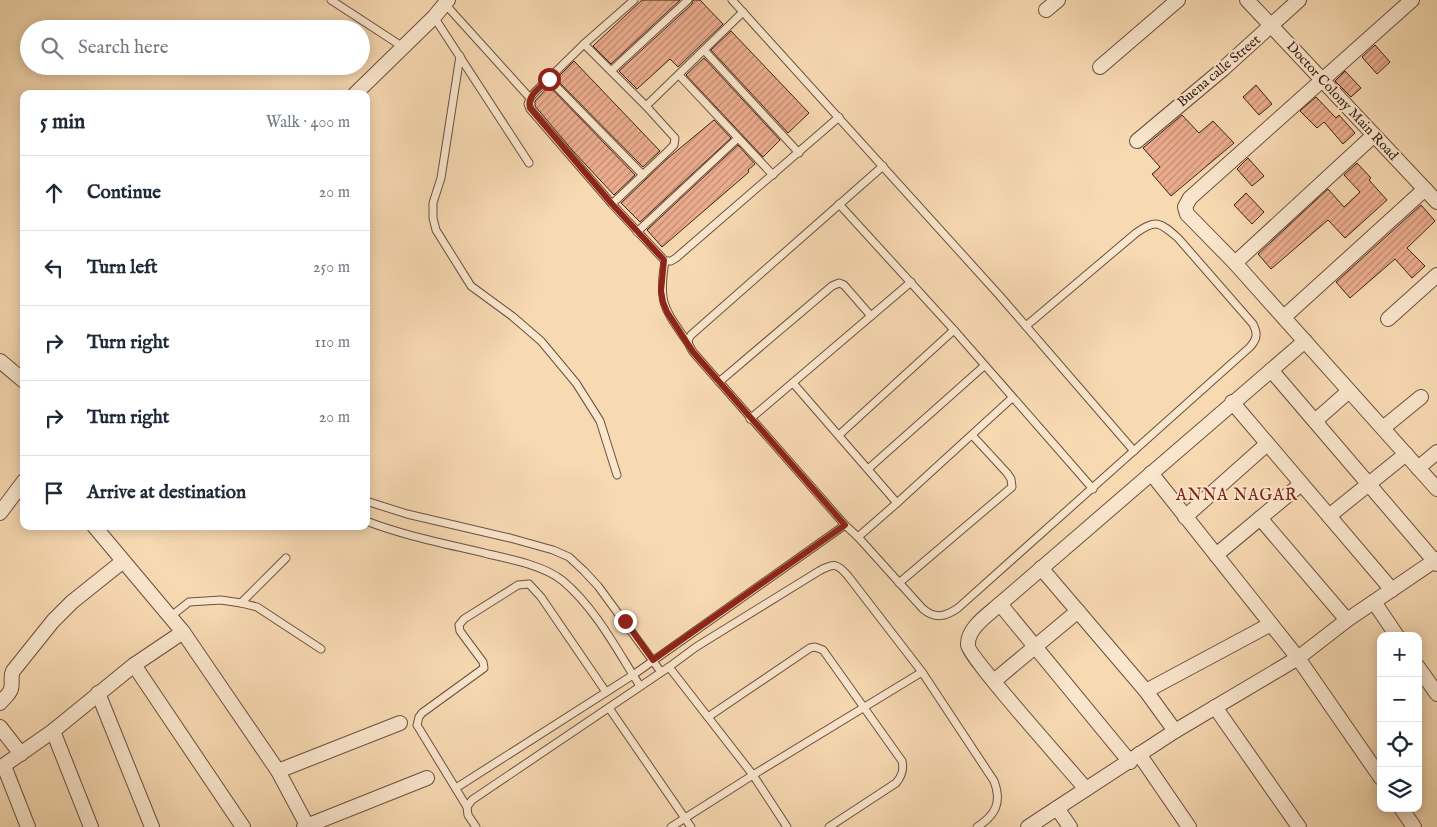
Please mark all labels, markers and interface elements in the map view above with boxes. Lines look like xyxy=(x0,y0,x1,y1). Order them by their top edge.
search box xyxy=(20,20,370,75)
street label: Buena calle Street xyxy=(1174,31,1265,111)
icon: search xyxy=(38,34,66,62)
text: Search here xyxy=(78,36,169,60)
street label: Doctor Colony Main Road xyxy=(1282,38,1402,165)
route start xyxy=(538,68,561,91)
text: 5 min xyxy=(40,109,85,136)
text: Walk · 400 m xyxy=(266,113,350,133)
icon: ahead xyxy=(40,179,68,207)
text: Continue xyxy=(87,181,161,205)
text: 20 m xyxy=(319,183,350,203)
icon: left xyxy=(40,254,68,282)
text: Turn left xyxy=(87,256,158,280)
text: 250 m xyxy=(313,258,350,278)
icon: right xyxy=(40,329,68,357)
text: Turn right xyxy=(87,331,169,355)
text: 110 m xyxy=(314,333,350,353)
icon: right xyxy=(40,404,68,432)
text: Turn right xyxy=(87,406,169,430)
text: 20 m xyxy=(319,408,350,428)
icon: arrive xyxy=(40,479,68,507)
text: Arrive at destination xyxy=(87,481,246,505)
district label: ANNA NAGAR xyxy=(1175,486,1298,506)
route end xyxy=(614,610,637,633)
map controls xyxy=(1377,632,1422,812)
button: + xyxy=(1377,632,1422,677)
button: − xyxy=(1377,677,1422,722)
button: locate xyxy=(1377,722,1422,767)
button: layers xyxy=(1377,767,1422,812)

